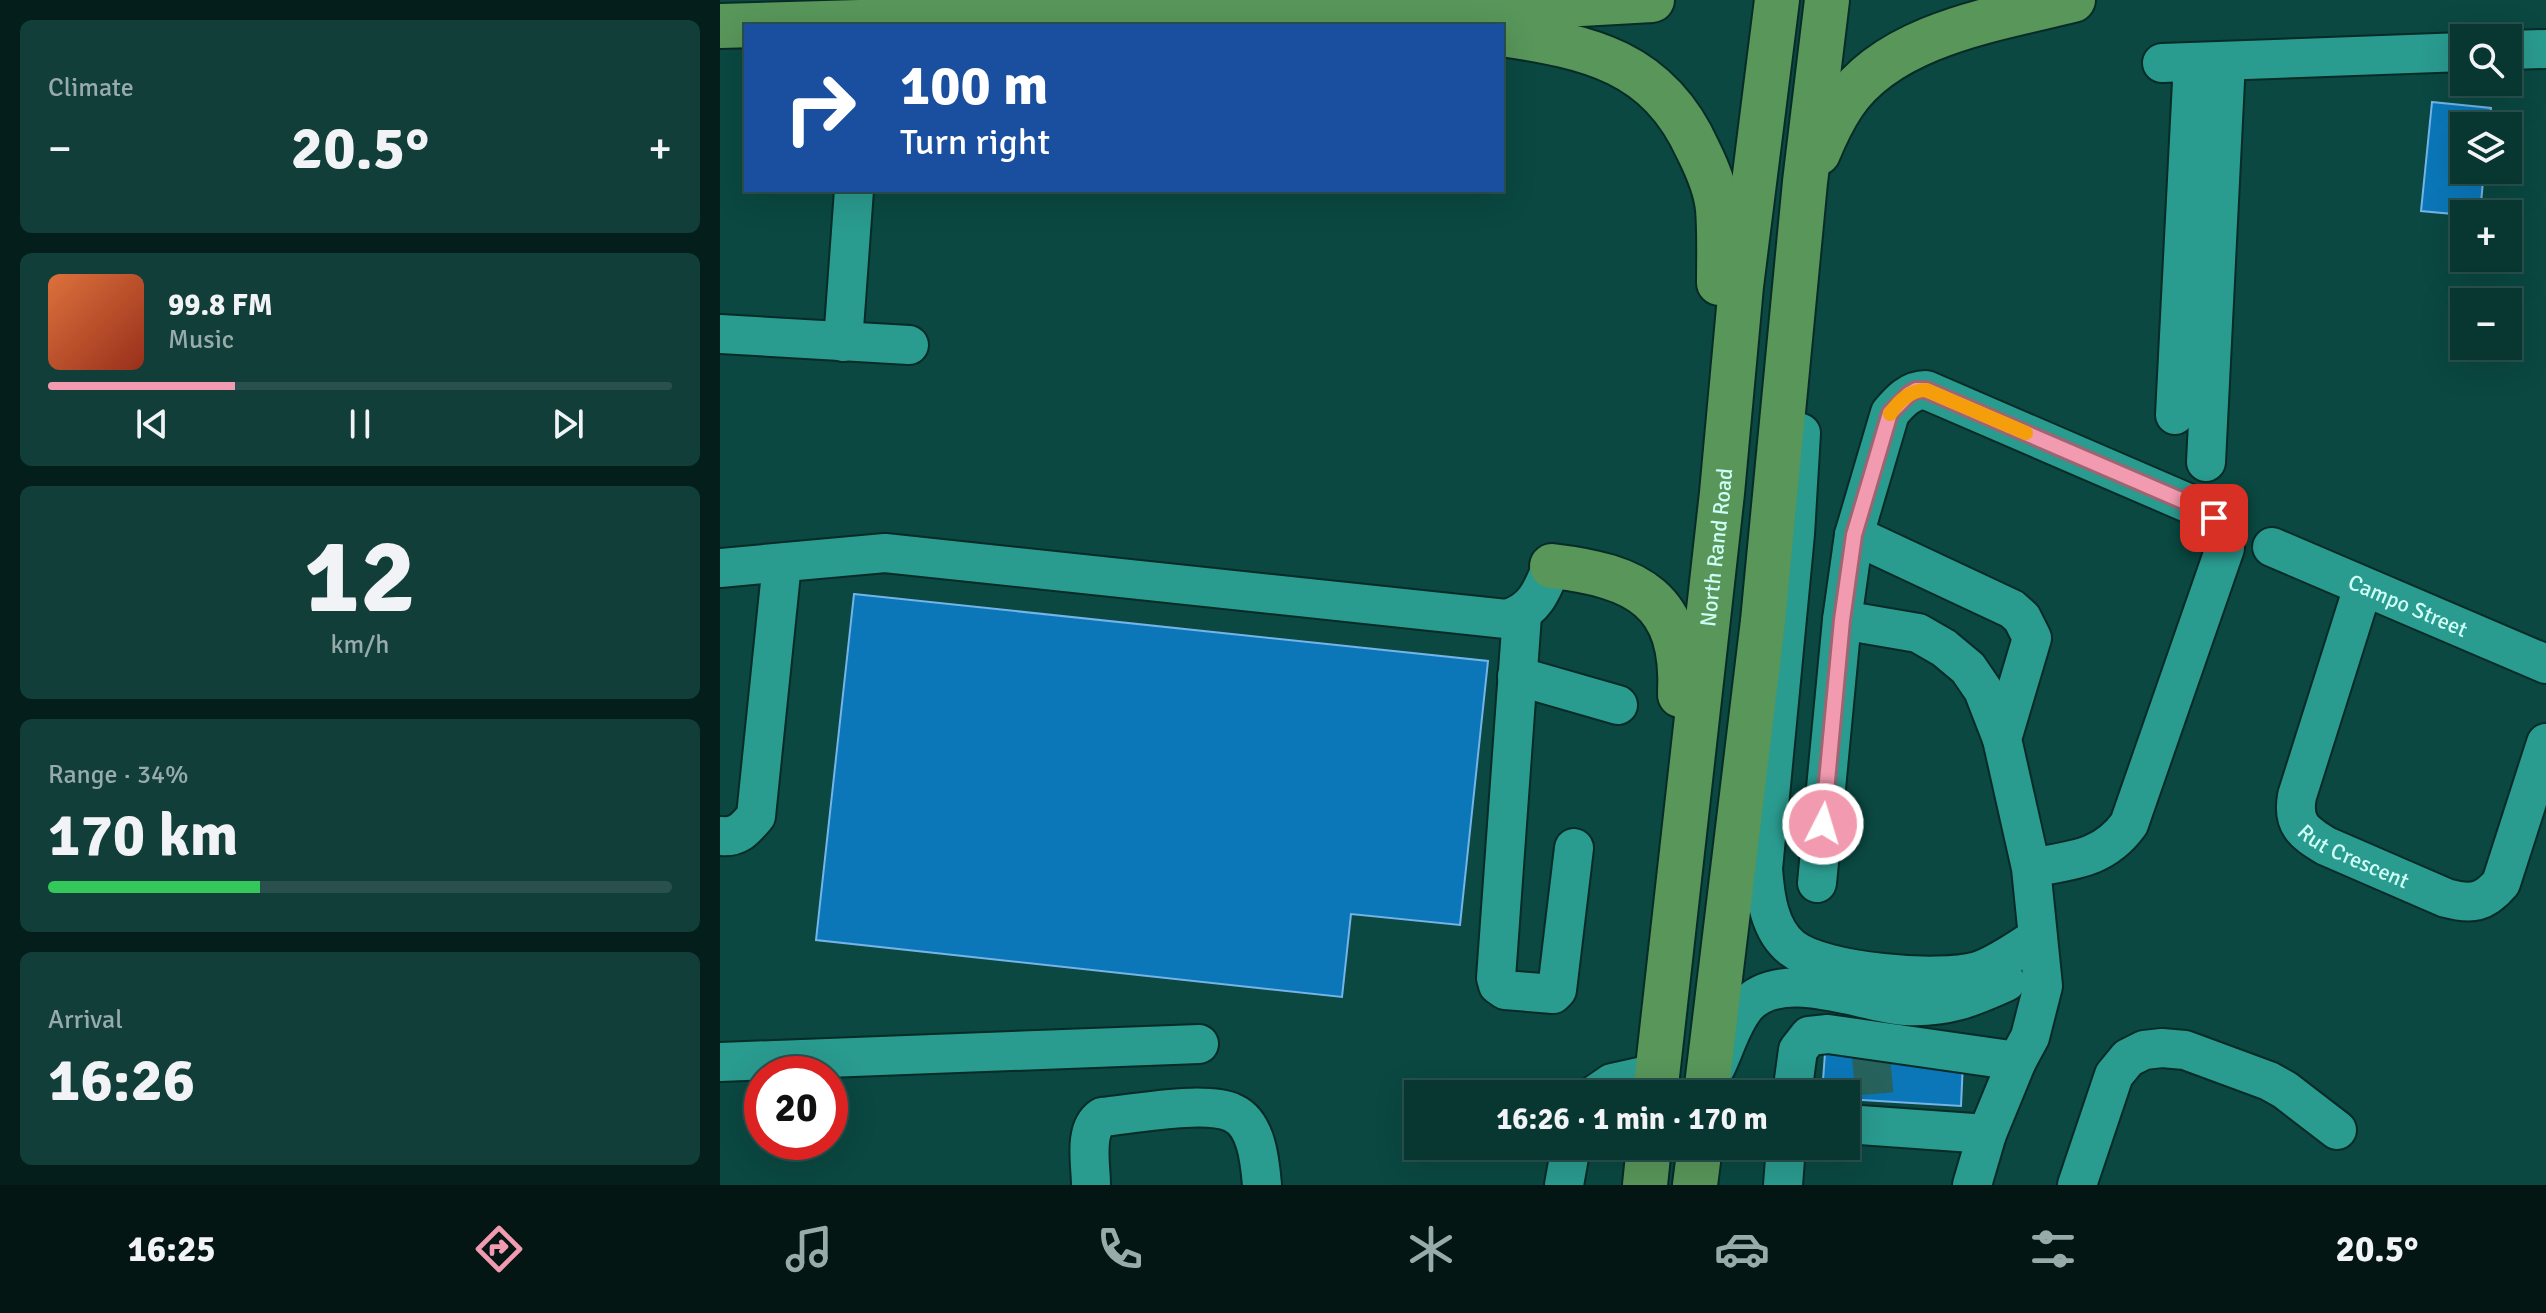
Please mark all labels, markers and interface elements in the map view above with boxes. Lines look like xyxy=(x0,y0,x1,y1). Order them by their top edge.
map controls xyxy=(2450,24,2522,360)
button: search xyxy=(2450,24,2522,96)
text: 100 m xyxy=(900,51,1048,120)
icon: right xyxy=(768,56,872,160)
text: Climate xyxy=(48,72,134,104)
text: 20.5° xyxy=(291,112,429,186)
button: layers xyxy=(2450,112,2522,184)
text: Turn right xyxy=(900,120,1050,165)
text: − xyxy=(48,122,72,176)
text: + xyxy=(648,122,672,176)
button: + xyxy=(2450,200,2522,272)
text: 99.8 FM xyxy=(168,287,273,324)
button: − xyxy=(2450,288,2522,360)
text: Music xyxy=(168,324,234,356)
icon: previous xyxy=(130,402,174,446)
icon: pause xyxy=(338,402,382,446)
icon: next xyxy=(546,402,590,446)
street label: North Rand Road xyxy=(1694,467,1738,628)
pin xyxy=(2180,484,2248,552)
icon: arrive xyxy=(2192,496,2236,540)
text: 12 xyxy=(304,513,416,641)
street label: Campo Street xyxy=(2344,568,2472,643)
text: km/h xyxy=(331,629,389,661)
text: Range · 34% xyxy=(48,759,189,791)
position arrow xyxy=(1781,782,1865,866)
text: 170 km xyxy=(48,799,238,873)
street label: Rut Crescent xyxy=(2292,818,2414,895)
text: Arrival xyxy=(48,1004,123,1036)
text: 16:26 xyxy=(48,1044,195,1118)
speed limit sign: 20 xyxy=(744,1056,848,1160)
text: 16:26 · 1 min · 170 m xyxy=(1496,1101,1768,1138)
icon: directions xyxy=(471,1221,527,1277)
icon: music xyxy=(781,1221,837,1277)
icon: phone xyxy=(1092,1221,1148,1277)
icon: climate xyxy=(1403,1221,1459,1277)
icon: car xyxy=(1714,1221,1770,1277)
icon: filters xyxy=(2025,1221,2081,1277)
text: 16:25 xyxy=(127,1227,216,1272)
text: 20.5° xyxy=(2335,1227,2419,1272)

